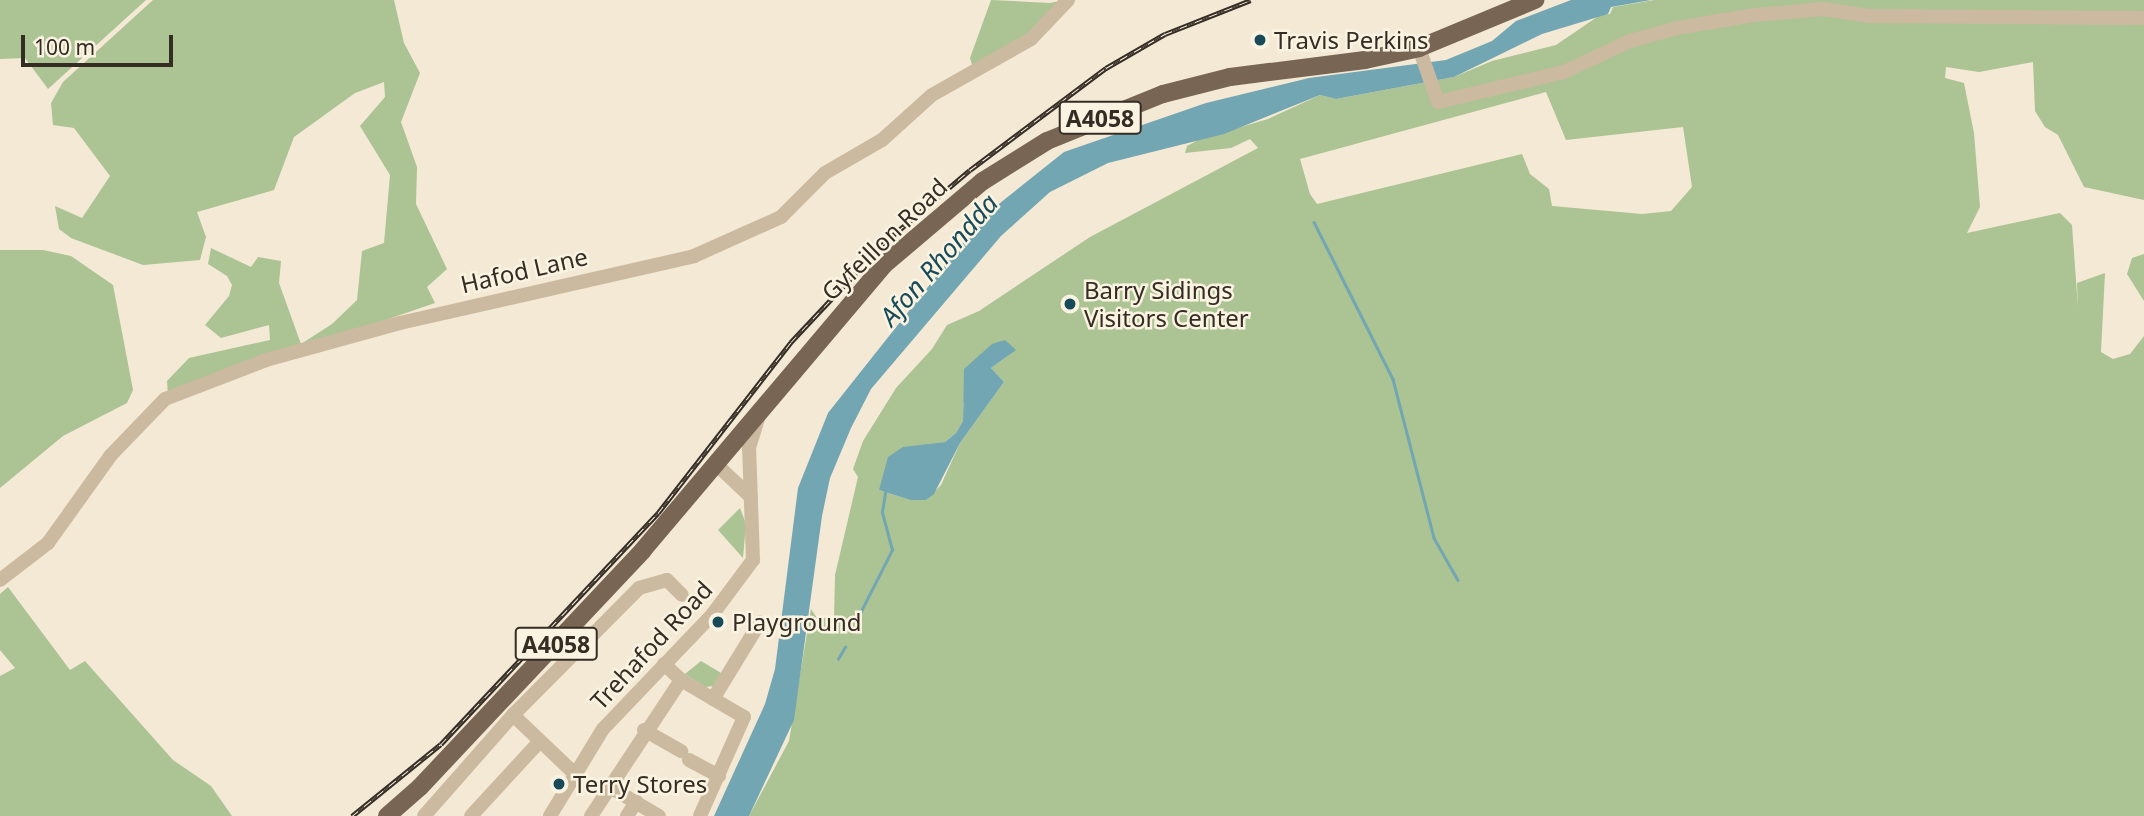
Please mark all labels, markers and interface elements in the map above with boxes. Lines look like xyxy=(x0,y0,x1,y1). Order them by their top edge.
scale bar xyxy=(24,21,177,65)
place label: Travis Perkins xyxy=(1274,26,1428,54)
marker: Travis Perkins xyxy=(1252,32,1268,48)
text: 100 m xyxy=(34,33,95,61)
road number: A4058 xyxy=(1058,99,1142,138)
street label: Gyfeillon Road xyxy=(815,172,953,306)
water label: Afon Rhondda xyxy=(873,188,1005,332)
street label: Hafod Lane xyxy=(458,241,590,299)
place label: Barry Sidings Visitors Center xyxy=(1084,276,1249,332)
marker: Barry Sidings Visitors Center xyxy=(1062,296,1078,312)
street label: Trehafod Road xyxy=(584,575,718,715)
place label: Playground xyxy=(732,608,862,636)
marker: Playground xyxy=(710,614,726,630)
road number: A4058 xyxy=(514,624,598,664)
place label: Terry Stores xyxy=(573,770,707,798)
marker: Terry Stores xyxy=(551,776,567,792)

